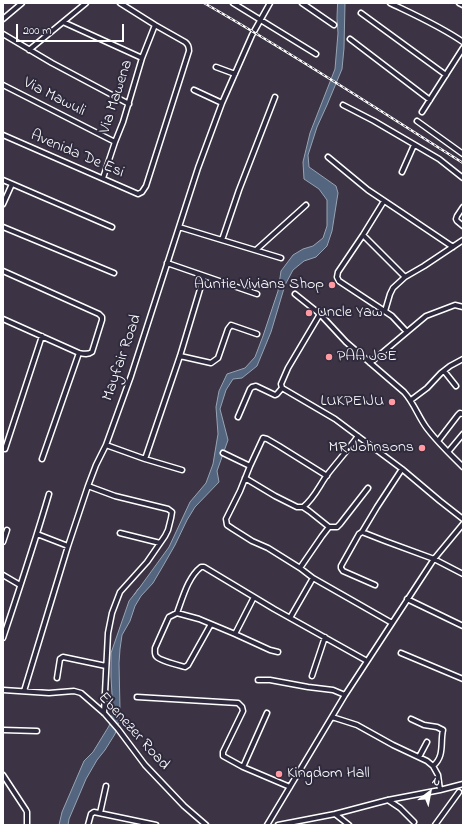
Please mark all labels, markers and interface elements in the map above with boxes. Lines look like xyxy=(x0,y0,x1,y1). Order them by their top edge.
scale bar xyxy=(18,16,126,42)
text: 200 m xyxy=(23,22,52,40)
street label: Via Mawena xyxy=(96,58,138,136)
street label: Via Mawuli xyxy=(20,74,88,122)
street label: Avenida De Esi xyxy=(27,127,127,183)
place label: Auntie Vivians Shop xyxy=(194,275,324,295)
marker: Auntie Vivians Shop xyxy=(327,280,337,290)
place label: Uncle Yaw xyxy=(317,303,382,323)
marker: Uncle Yaw xyxy=(304,308,314,318)
street label: Mayfair Road xyxy=(99,312,147,404)
place label: PAA JOE xyxy=(337,347,397,367)
marker: PAA JOE xyxy=(324,352,334,362)
place label: LUKPEIJU xyxy=(321,392,384,412)
marker: LUKPEIJU xyxy=(387,397,397,407)
place label: MR.Johnsons xyxy=(329,438,414,458)
marker: MR.Johnsons xyxy=(417,443,427,453)
street label: Ebenezer Road xyxy=(93,689,173,775)
place label: Kingdom Hall xyxy=(287,764,370,784)
marker: Kingdom Hall xyxy=(274,769,284,779)
north arrow xyxy=(410,772,450,812)
text: N xyxy=(429,773,444,791)

